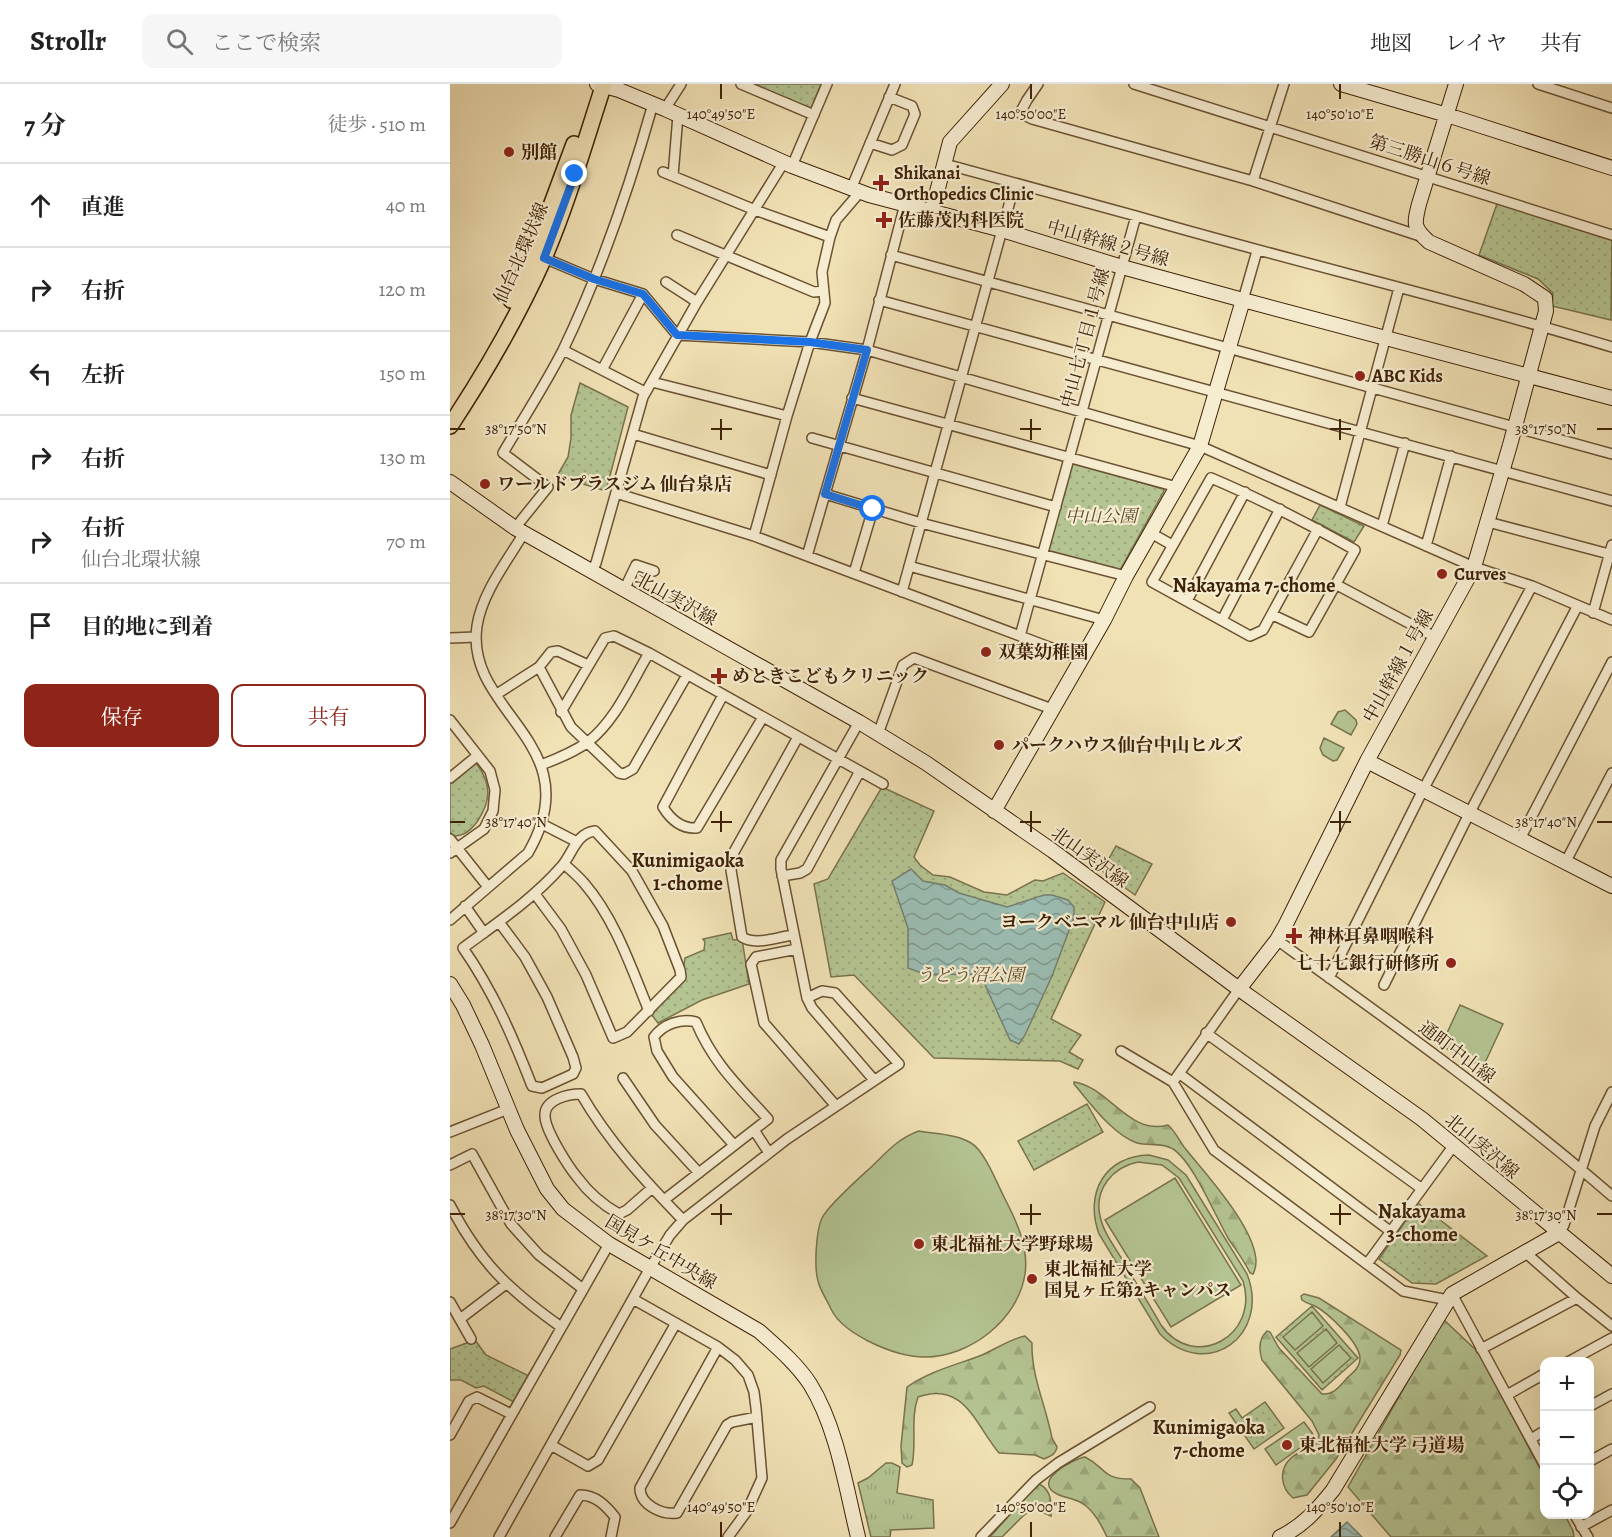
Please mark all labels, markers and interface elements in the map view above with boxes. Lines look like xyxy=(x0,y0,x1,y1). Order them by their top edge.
search box xyxy=(142,14,562,68)
text: Strollr xyxy=(30,22,106,60)
icon: search xyxy=(163,25,196,58)
text: ここで検索 xyxy=(211,28,321,58)
text: 地図 xyxy=(1370,29,1412,57)
text: レイヤ xyxy=(1445,29,1507,57)
text: 共有 xyxy=(1540,29,1582,57)
text: 140°49'50"E xyxy=(687,104,755,124)
text: 140°50'00"E xyxy=(996,104,1066,124)
text: 140°50'10"E xyxy=(1306,104,1374,124)
text: 7 分 xyxy=(24,108,66,143)
text: 徒歩 · 510 m xyxy=(327,111,426,138)
street label: 第三勝山６号線 xyxy=(1366,129,1494,191)
place label: 別館 xyxy=(521,140,557,164)
marker: 別館 xyxy=(502,145,516,159)
route end xyxy=(561,160,587,186)
place label: Shikanai Orthopedics Clinic xyxy=(894,161,1034,206)
marker: Shikanai Orthopedics Clinic xyxy=(872,174,890,192)
icon: ahead xyxy=(24,189,57,222)
text: 直進 xyxy=(81,192,125,222)
text: 40 m xyxy=(386,192,426,219)
street label: 仙台北環状線 xyxy=(488,199,554,307)
place label: 佐藤茂内科医院 xyxy=(898,208,1024,232)
marker: 佐藤茂内科医院 xyxy=(875,211,893,229)
street label: 中山幹線２号線 xyxy=(1044,214,1172,272)
street label: 中山七丁目１号線 xyxy=(1055,265,1115,411)
icon: right xyxy=(24,273,57,306)
text: 右折 xyxy=(81,276,125,306)
text: 120 m xyxy=(378,276,426,303)
icon: left xyxy=(24,357,57,390)
text: 左折 xyxy=(81,360,125,390)
text: 150 m xyxy=(379,360,426,387)
place label: ABC Kids xyxy=(1371,364,1443,388)
marker: ABC Kids xyxy=(1353,369,1367,383)
text: 38°17'50"N xyxy=(485,419,547,439)
text: 38°17'50"N xyxy=(1515,419,1577,439)
icon: right xyxy=(24,441,57,474)
text: 右折 xyxy=(81,444,125,474)
text: 130 m xyxy=(380,444,426,471)
place label: ワールドプラスジム 仙台泉店 xyxy=(497,472,732,496)
marker: ワールドプラスジム 仙台泉店 xyxy=(478,477,492,491)
route start xyxy=(859,495,885,521)
park label: 中山公園 xyxy=(1065,504,1140,528)
text: 右折 xyxy=(81,513,125,543)
icon: right xyxy=(24,525,57,558)
text: 70 m xyxy=(386,528,426,555)
text: 仙台北環状線 xyxy=(81,546,201,573)
place label: Curves xyxy=(1454,562,1506,586)
street label: 北山実沢線 xyxy=(631,567,721,631)
marker: Curves xyxy=(1435,567,1449,581)
district label: Nakayama 7-chome xyxy=(1172,572,1336,599)
street label: 中山幹線１号線 xyxy=(1357,605,1439,727)
icon: arrive xyxy=(24,609,57,642)
text: 目的地に到着 xyxy=(81,612,213,642)
place label: 双葉幼稚園 xyxy=(998,640,1088,664)
marker: 双葉幼稚園 xyxy=(979,645,993,659)
place label: めときこどもクリニック xyxy=(732,664,929,688)
marker: めときこどもクリニック xyxy=(710,667,728,685)
button: 保存 xyxy=(24,684,219,747)
button: 共有 xyxy=(231,684,426,747)
place label: パークハウス仙台中山ヒルズ xyxy=(1011,733,1243,757)
marker: パークハウス仙台中山ヒルズ xyxy=(992,738,1006,752)
text: 38°17'40"N xyxy=(485,812,547,832)
text: 38°17'40"N xyxy=(1515,812,1577,832)
street label: 北山実沢線 xyxy=(1047,821,1133,893)
district label: Kunimigaoka 1-chome xyxy=(632,847,745,897)
place label: ヨークベニマル 仙台中山店 xyxy=(1000,910,1219,934)
marker: ヨークベニマル 仙台中山店 xyxy=(1224,915,1238,929)
place label: 神林耳鼻咽喉科 xyxy=(1308,924,1434,948)
marker: 神林耳鼻咽喉科 xyxy=(1285,927,1303,945)
place label: 七十七銀行研修所 xyxy=(1295,951,1439,975)
marker: 七十七銀行研修所 xyxy=(1444,956,1458,970)
park label: うどう沼公園 xyxy=(916,963,1027,987)
street label: 通町中山線 xyxy=(1414,1015,1500,1089)
street label: 北山実沢線 xyxy=(1440,1108,1524,1184)
district label: Nakayama 3-chome xyxy=(1378,1198,1467,1248)
text: 38°17'30"N xyxy=(485,1205,547,1225)
text: 38°17'30"N xyxy=(1515,1205,1577,1225)
street label: 国見ケ丘中央線 xyxy=(601,1209,721,1295)
place label: 東北福祉大学野球場 xyxy=(931,1232,1093,1256)
marker: 東北福祉大学野球場 xyxy=(912,1237,926,1251)
place label: 東北福祉大学 国見ヶ丘第2キャンパス xyxy=(1044,1257,1231,1302)
marker: 東北福祉大学 国見ヶ丘第2キャンパス xyxy=(1025,1272,1039,1286)
map controls xyxy=(1540,1357,1594,1519)
button: + xyxy=(1540,1357,1594,1411)
button: − xyxy=(1540,1411,1594,1465)
district label: Kunimigaoka 7-chome xyxy=(1153,1414,1266,1464)
place label: 東北福祉大学 弓道場 xyxy=(1299,1433,1464,1457)
marker: 東北福祉大学 弓道場 xyxy=(1280,1438,1294,1452)
button: locate xyxy=(1540,1465,1594,1519)
text: 140°49'50"E xyxy=(687,1497,755,1517)
text: 140°50'00"E xyxy=(996,1497,1066,1517)
text: 140°50'10"E xyxy=(1306,1497,1374,1517)

